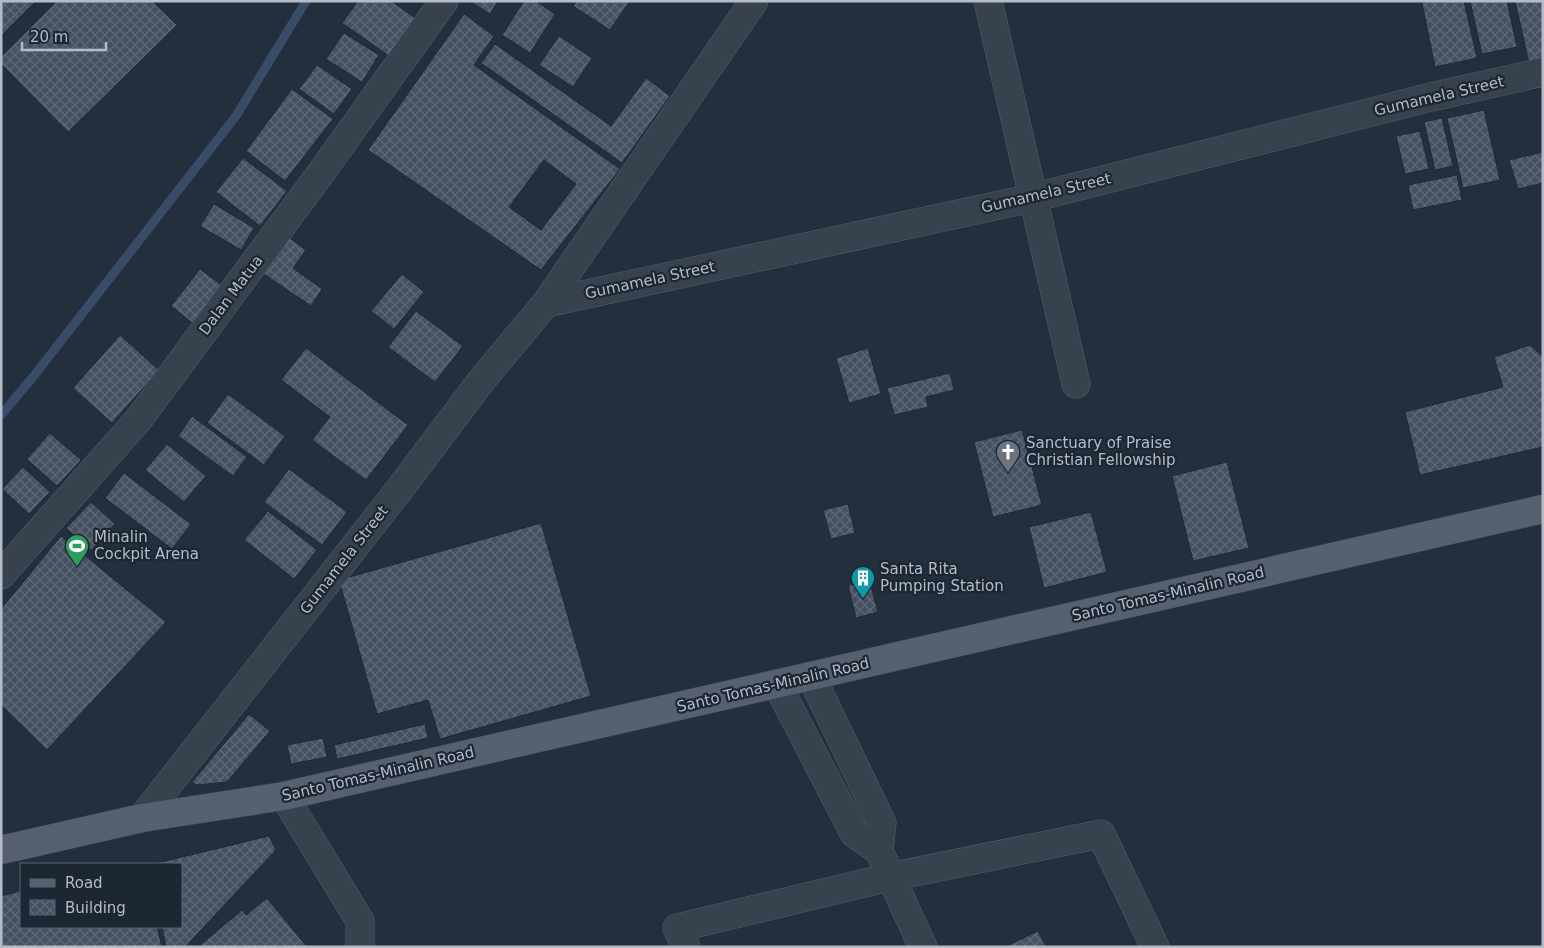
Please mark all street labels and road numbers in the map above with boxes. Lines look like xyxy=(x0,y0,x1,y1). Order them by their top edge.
street label: Gumamela Street xyxy=(1372,72,1506,120)
street label: Gumamela Street xyxy=(979,169,1113,217)
street label: Dalan Matua xyxy=(195,252,267,338)
street label: Gumamela Street xyxy=(583,257,717,303)
street label: Gumamela Street xyxy=(296,502,392,618)
street label: Santo Tomas-Minalin Road xyxy=(1070,563,1266,625)
street label: Santo Tomas-Minalin Road xyxy=(675,654,871,716)
street label: Santo Tomas-Minalin Road xyxy=(280,743,476,805)

